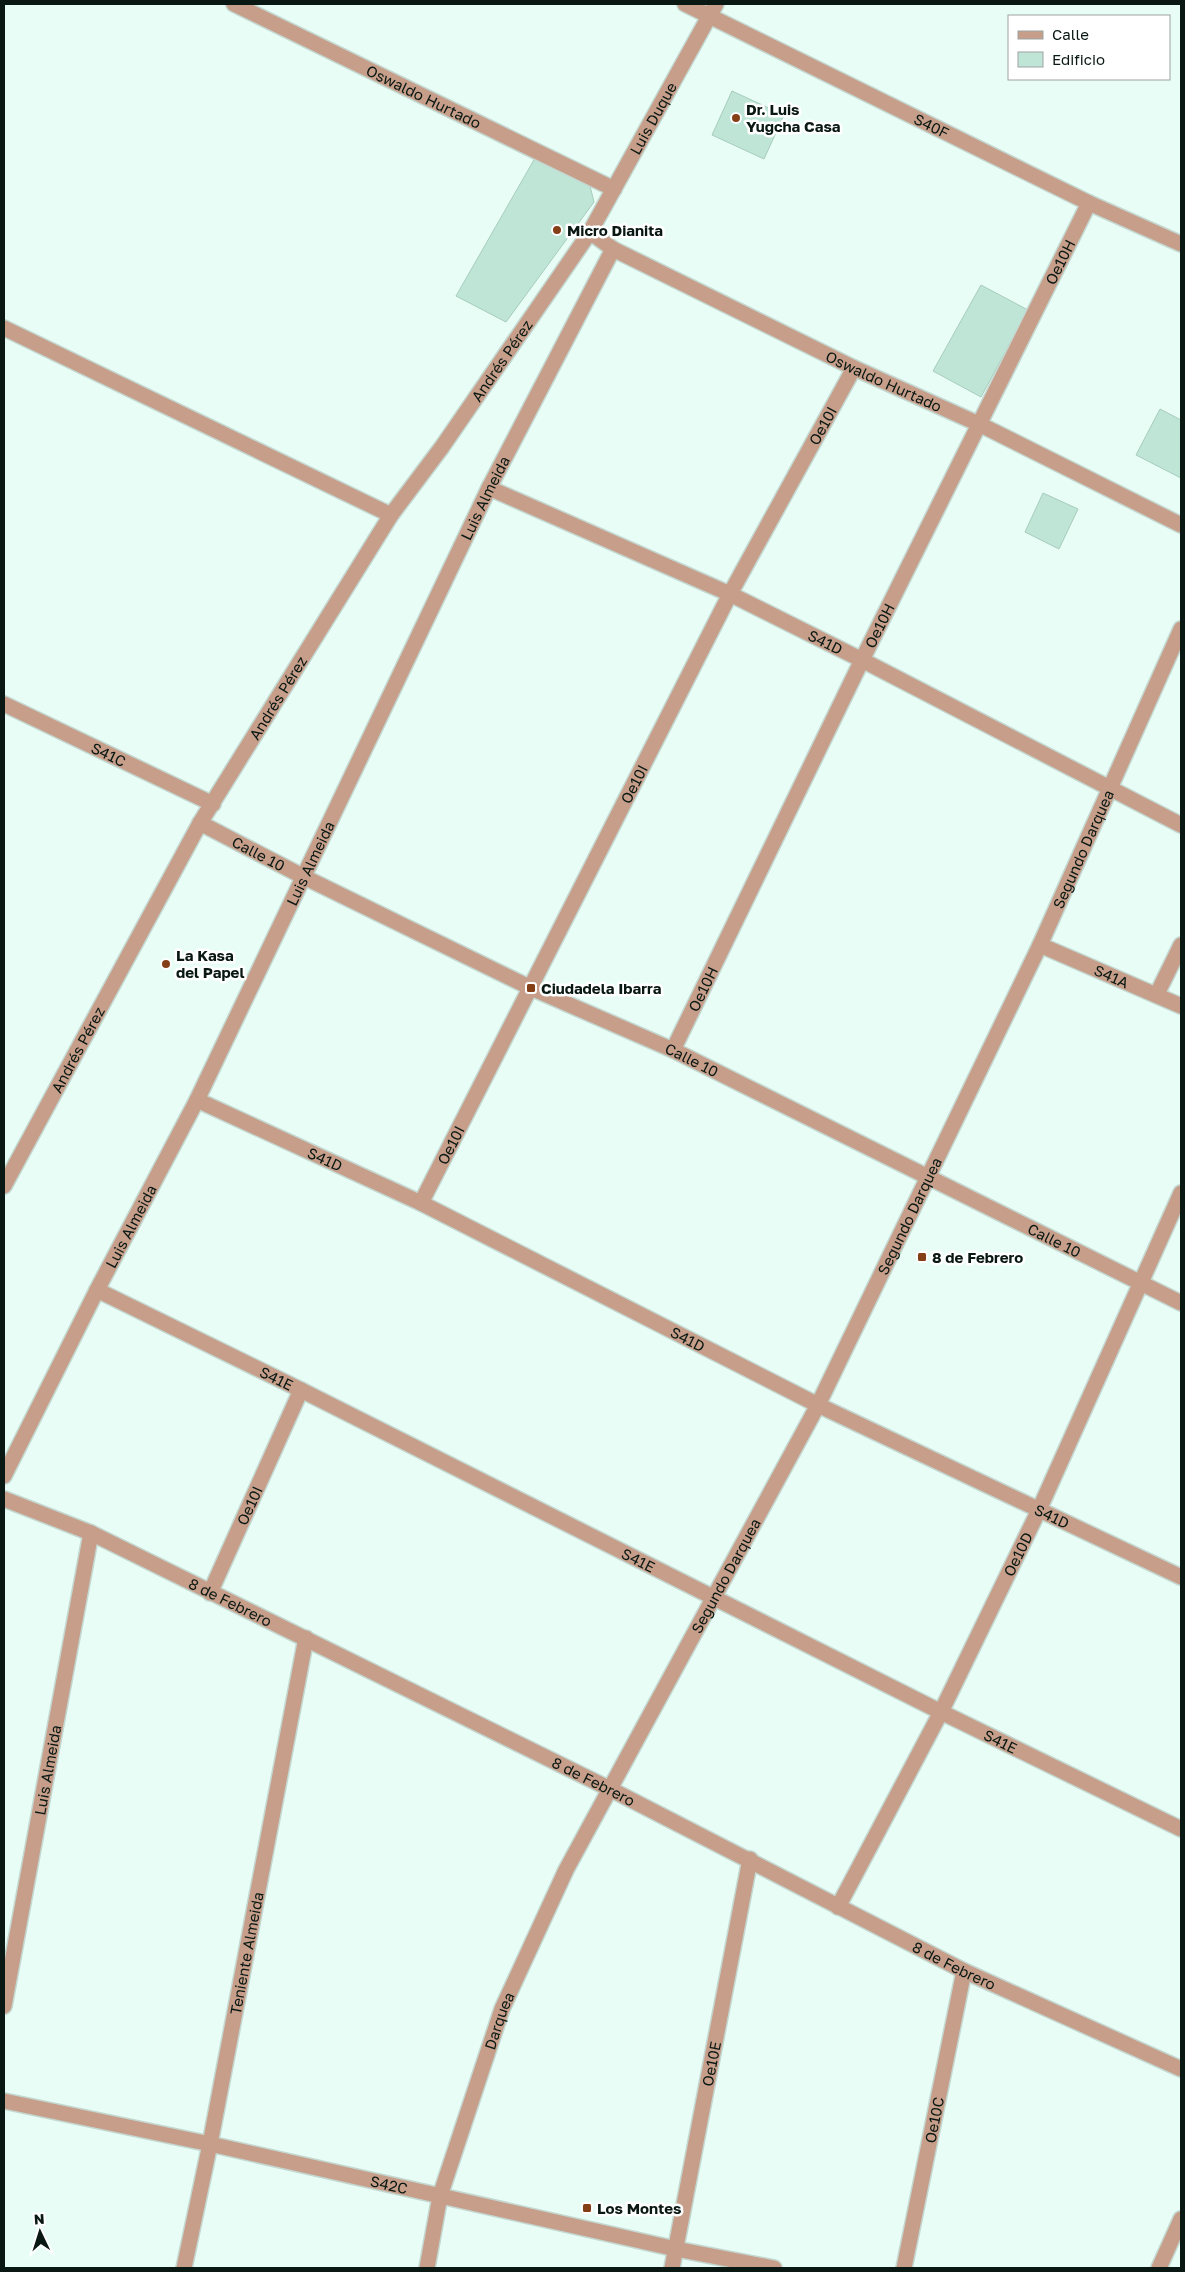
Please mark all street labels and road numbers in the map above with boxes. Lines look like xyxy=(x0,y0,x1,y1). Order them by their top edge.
street label: Oswaldo Hurtado xyxy=(363,61,484,132)
street label: Luis Duque xyxy=(626,79,680,157)
street label: S40F xyxy=(911,109,952,142)
street label: Oe10H xyxy=(1041,236,1078,287)
street label: Andrés Pérez xyxy=(467,316,536,405)
street label: Oswaldo Hurtado xyxy=(823,347,945,415)
street label: Oe10I xyxy=(805,403,840,448)
street label: Luis Almeida xyxy=(457,453,513,543)
street label: Oe10H xyxy=(860,600,898,651)
street label: S41D xyxy=(805,626,846,658)
street label: Andrés Pérez xyxy=(245,652,311,743)
street label: S41C xyxy=(88,738,129,770)
street label: Oe10I xyxy=(616,761,651,806)
street label: Segundo Darquea xyxy=(1049,787,1117,911)
street label: Luis Almeida xyxy=(282,818,338,908)
street label: Calle 10 xyxy=(229,832,288,875)
street label: S41A xyxy=(1091,961,1132,991)
street label: Oe10H xyxy=(684,963,721,1014)
street label: Andrés Pérez xyxy=(47,1003,108,1096)
street label: Calle 10 xyxy=(663,1039,722,1080)
street label: Oe10I xyxy=(433,1123,468,1167)
street label: S41D xyxy=(305,1143,345,1175)
street label: Segundo Darquea xyxy=(873,1154,945,1278)
street label: Luis Almeida xyxy=(101,1182,160,1271)
street label: Calle 10 xyxy=(1025,1219,1084,1261)
street label: S41D xyxy=(668,1322,708,1355)
street label: S41E xyxy=(257,1362,296,1394)
street label: Oe10I xyxy=(233,1483,266,1528)
street label: S41D xyxy=(1032,1500,1072,1532)
street label: Segundo Darquea xyxy=(687,1515,764,1636)
street label: Oe10D xyxy=(999,1529,1036,1579)
street label: S41E xyxy=(619,1544,658,1576)
street label: 8 de Febrero xyxy=(186,1574,275,1630)
street label: Luis Almeida xyxy=(30,1723,65,1817)
street label: S41E xyxy=(981,1725,1020,1757)
street label: 8 de Febrero xyxy=(549,1753,638,1809)
street label: Teniente Almeida xyxy=(226,1890,267,2016)
street label: 8 de Febrero xyxy=(910,1937,999,1993)
street label: Darquea xyxy=(480,1989,518,2052)
street label: Oe10E xyxy=(698,2040,724,2088)
street label: Oe10C xyxy=(920,2095,947,2145)
street label: S42C xyxy=(369,2171,409,2197)

